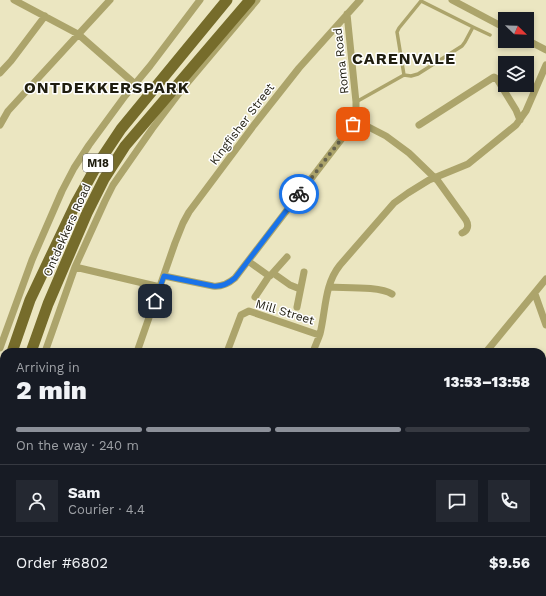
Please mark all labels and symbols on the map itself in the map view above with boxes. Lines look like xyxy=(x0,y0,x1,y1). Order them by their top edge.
north arrow xyxy=(498,12,534,48)
street label: Roma Road xyxy=(331,27,351,95)
district label: CARENVALE xyxy=(352,49,456,68)
district label: ONTDEKKERSPARK xyxy=(24,78,190,97)
street label: Kingfisher Street xyxy=(207,81,277,167)
pin xyxy=(336,107,370,141)
road number: M18 xyxy=(83,154,113,172)
courier xyxy=(279,174,319,214)
street label: Ontdekkers Road xyxy=(40,181,94,279)
pin xyxy=(138,284,172,318)
street label: Mill Street xyxy=(254,296,316,328)

